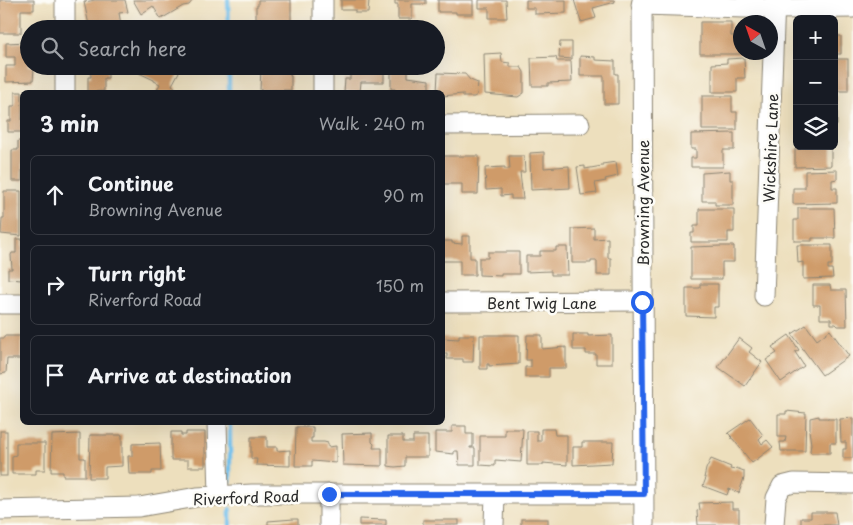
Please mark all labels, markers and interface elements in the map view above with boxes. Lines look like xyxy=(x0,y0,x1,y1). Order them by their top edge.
north arrow xyxy=(733,15,778,60)
map controls xyxy=(793,15,838,150)
button: + xyxy=(793,15,838,60)
search box xyxy=(20,20,445,75)
icon: search xyxy=(38,34,66,62)
text: Search here xyxy=(78,34,187,62)
button: − xyxy=(793,60,838,105)
street label: Wickshire Lane xyxy=(757,93,783,203)
button: layers xyxy=(793,105,838,150)
text: 3 min xyxy=(40,107,99,139)
text: Walk · 240 m xyxy=(319,111,425,135)
street label: Browning Avenue xyxy=(631,140,654,266)
text: Continue xyxy=(88,169,174,197)
icon: ahead xyxy=(41,181,69,209)
text: 90 m xyxy=(383,183,424,207)
text: Browning Avenue xyxy=(88,197,223,221)
text: Turn right xyxy=(88,259,186,287)
icon: right xyxy=(41,271,69,299)
text: 150 m xyxy=(376,273,424,297)
text: Riverford Road xyxy=(88,287,202,311)
street label: Bent Twig Lane xyxy=(487,291,597,314)
route start xyxy=(631,291,654,314)
icon: arrive xyxy=(41,361,69,389)
text: Arrive at destination xyxy=(88,361,292,389)
route end xyxy=(318,483,341,506)
street label: Riverford Road xyxy=(192,484,300,510)

